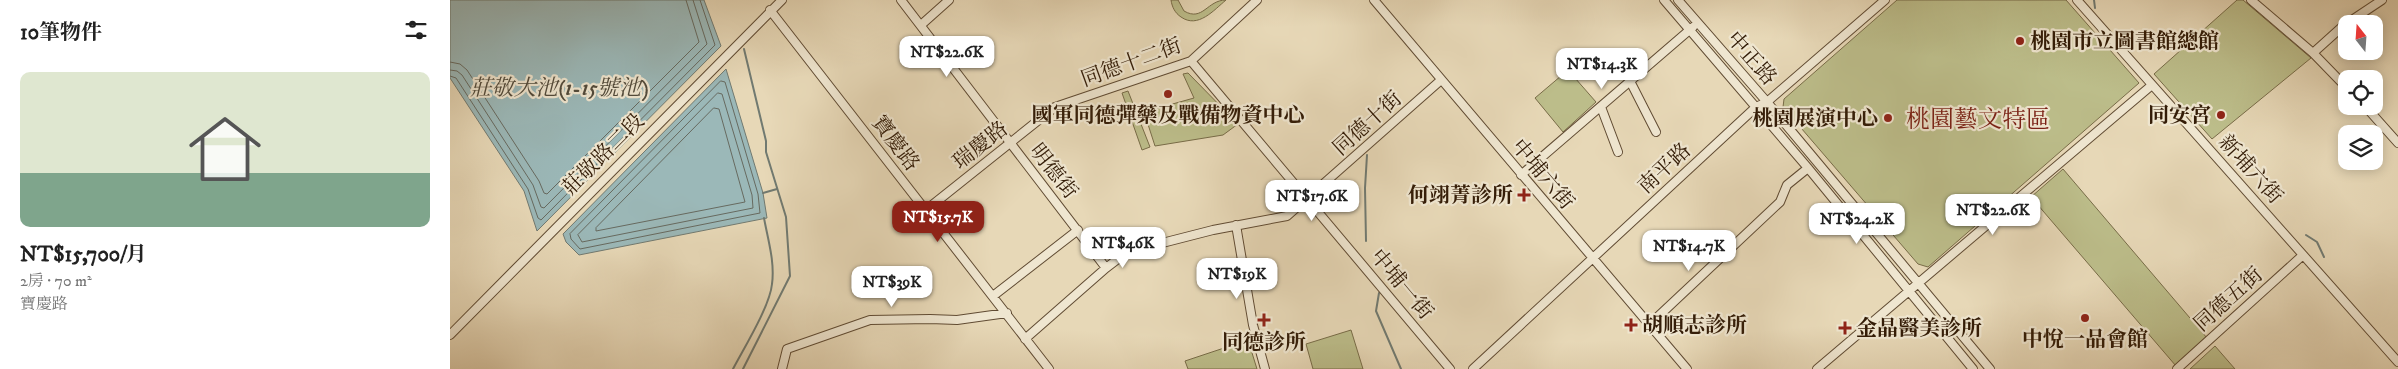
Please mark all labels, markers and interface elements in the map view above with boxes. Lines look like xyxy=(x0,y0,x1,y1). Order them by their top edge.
north arrow xyxy=(2338,15,2382,60)
map controls xyxy=(2338,15,2383,170)
icon: filters xyxy=(402,16,430,44)
text: 10筆物件 xyxy=(20,20,102,46)
street label: 中正路 xyxy=(1721,26,1782,91)
place label: 桃園市立圖書館總館 xyxy=(2030,29,2219,55)
street label: 同德十二街 xyxy=(1078,33,1185,93)
marker: 桃園市立圖書館總館 xyxy=(2014,35,2026,47)
pin: NT$22.6K xyxy=(895,36,999,78)
text: NT$22.6K xyxy=(910,42,984,62)
pin: NT$14.3K xyxy=(1550,48,1654,90)
text: NT$14.3K xyxy=(1567,54,1637,74)
button: locate xyxy=(2338,70,2383,115)
water label: 莊敬大池(1-15號池) xyxy=(470,75,648,102)
street label: 同德十街 xyxy=(1328,86,1408,162)
marker: 國軍同德彈藥及戰備物資中心 xyxy=(1162,88,1174,100)
place label: 國軍同德彈藥及戰備物資中心 xyxy=(1032,103,1305,129)
place label: 同安宮 xyxy=(2148,103,2211,129)
icon: home xyxy=(180,104,270,194)
district label: 桃園藝文特區 xyxy=(1906,105,2050,135)
place label: 桃園展演中心 xyxy=(1752,106,1878,132)
street label: 莊敬路二段 xyxy=(557,108,650,201)
marker: 同安宮 xyxy=(2215,109,2227,121)
street label: 寶慶路 xyxy=(866,111,925,177)
marker: 桃園展演中心 xyxy=(1882,112,1894,124)
street label: 瑞慶路 xyxy=(948,116,1013,175)
button: layers xyxy=(2338,125,2383,170)
street label: 新埔六街 xyxy=(2212,130,2288,210)
street label: 中埔六街 xyxy=(1505,134,1579,215)
street label: 南平路 xyxy=(1633,138,1697,200)
street label: 明德街 xyxy=(1024,139,1083,204)
pin: NT$17.6K xyxy=(1260,180,1364,222)
place label: 何翊菁診所 xyxy=(1408,183,1513,209)
text: NT$17.6K xyxy=(1276,186,1348,206)
marker: 何翊菁診所 xyxy=(1517,188,1531,202)
pin: NT$22.6K xyxy=(1941,194,2045,236)
pin: NT$15.7K xyxy=(886,200,990,243)
text: NT$22.6K xyxy=(1956,200,2030,220)
pin: NT$24.2K xyxy=(1805,202,1909,245)
text: NT$15.7K xyxy=(903,207,973,227)
text: NT$24.2K xyxy=(1820,209,1894,229)
pin: NT$46K xyxy=(1082,226,1164,269)
pin: NT$14.7K xyxy=(1637,230,1741,272)
text: NT$46K xyxy=(1092,233,1154,253)
text: NT$14.7K xyxy=(1653,236,1725,256)
text: NT$15,700/月 xyxy=(20,242,147,268)
street label: 中埔一街 xyxy=(1364,244,1438,325)
pin: NT$19K xyxy=(1196,258,1278,300)
street label: 同德五街 xyxy=(2189,262,2269,338)
text: NT$19K xyxy=(1207,264,1267,284)
pin: NT$39K xyxy=(851,266,933,308)
text: 2房 · 70 m² xyxy=(20,271,92,291)
text: NT$39K xyxy=(862,272,922,292)
text: 寶慶路 xyxy=(20,294,68,314)
marker: 中悅一品會館 xyxy=(2079,312,2091,324)
marker: 同德診所 xyxy=(1257,313,1271,327)
place label: 胡順志診所 xyxy=(1642,313,1747,339)
place label: 金晶醫美診所 xyxy=(1856,316,1982,342)
marker: 胡順志診所 xyxy=(1624,318,1638,332)
marker: 金晶醫美診所 xyxy=(1838,321,1852,335)
place label: 中悅一品會館 xyxy=(2022,327,2148,353)
place label: 同德診所 xyxy=(1222,330,1306,356)

